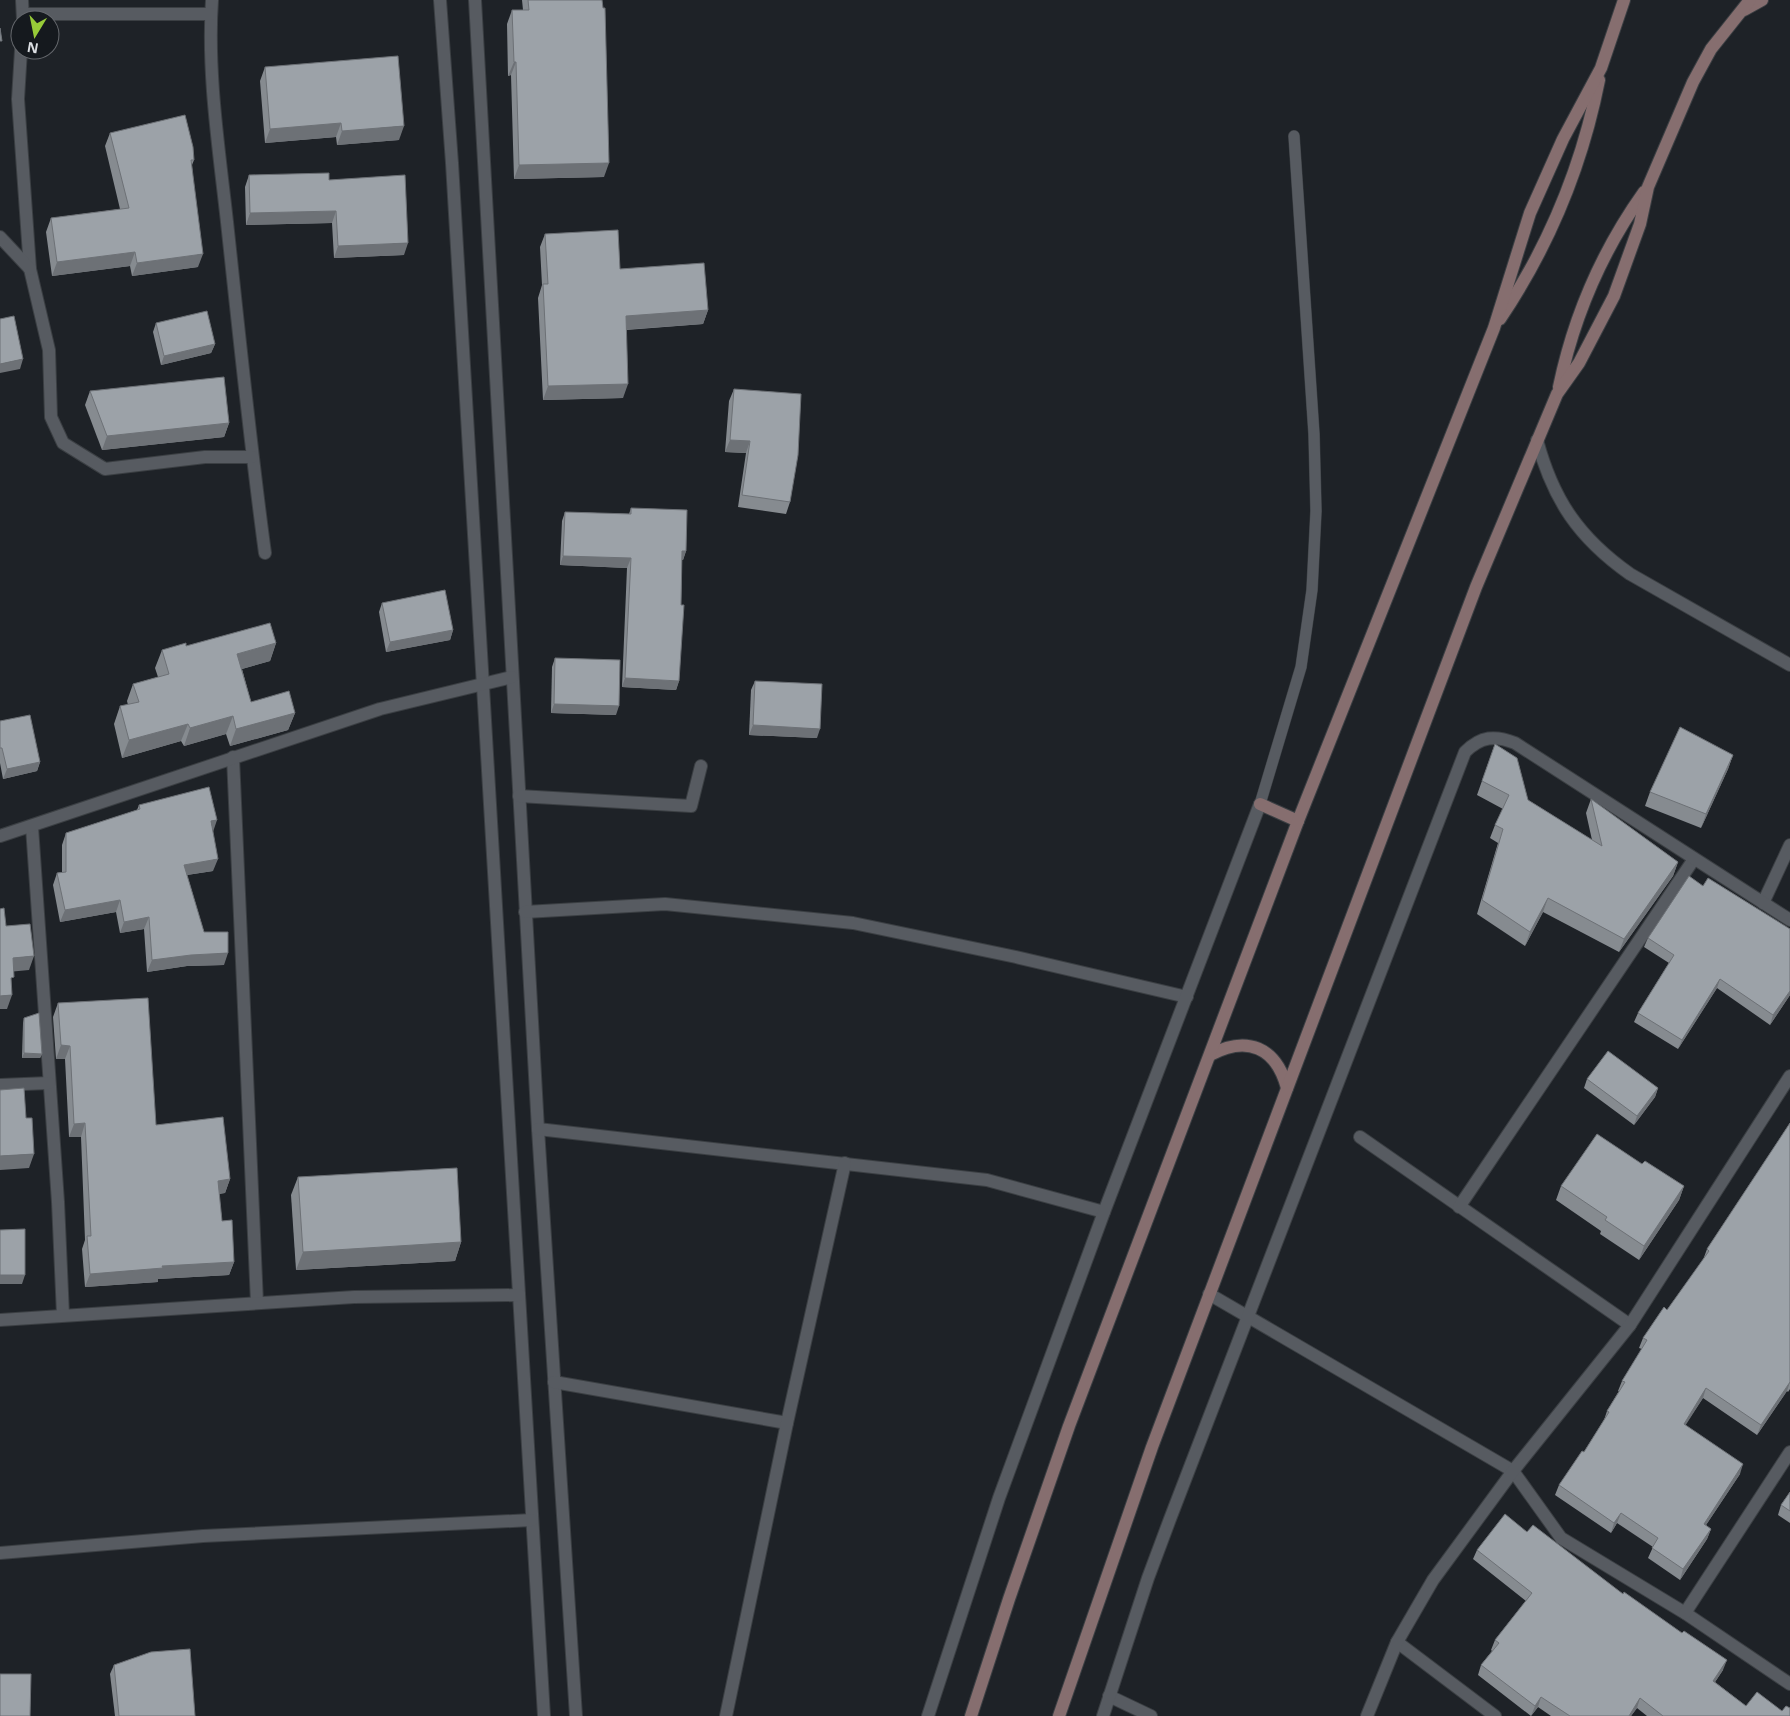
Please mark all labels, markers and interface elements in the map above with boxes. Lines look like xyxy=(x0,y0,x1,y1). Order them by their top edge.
north arrow xyxy=(10,10,60,60)
text: N xyxy=(25,38,40,59)

